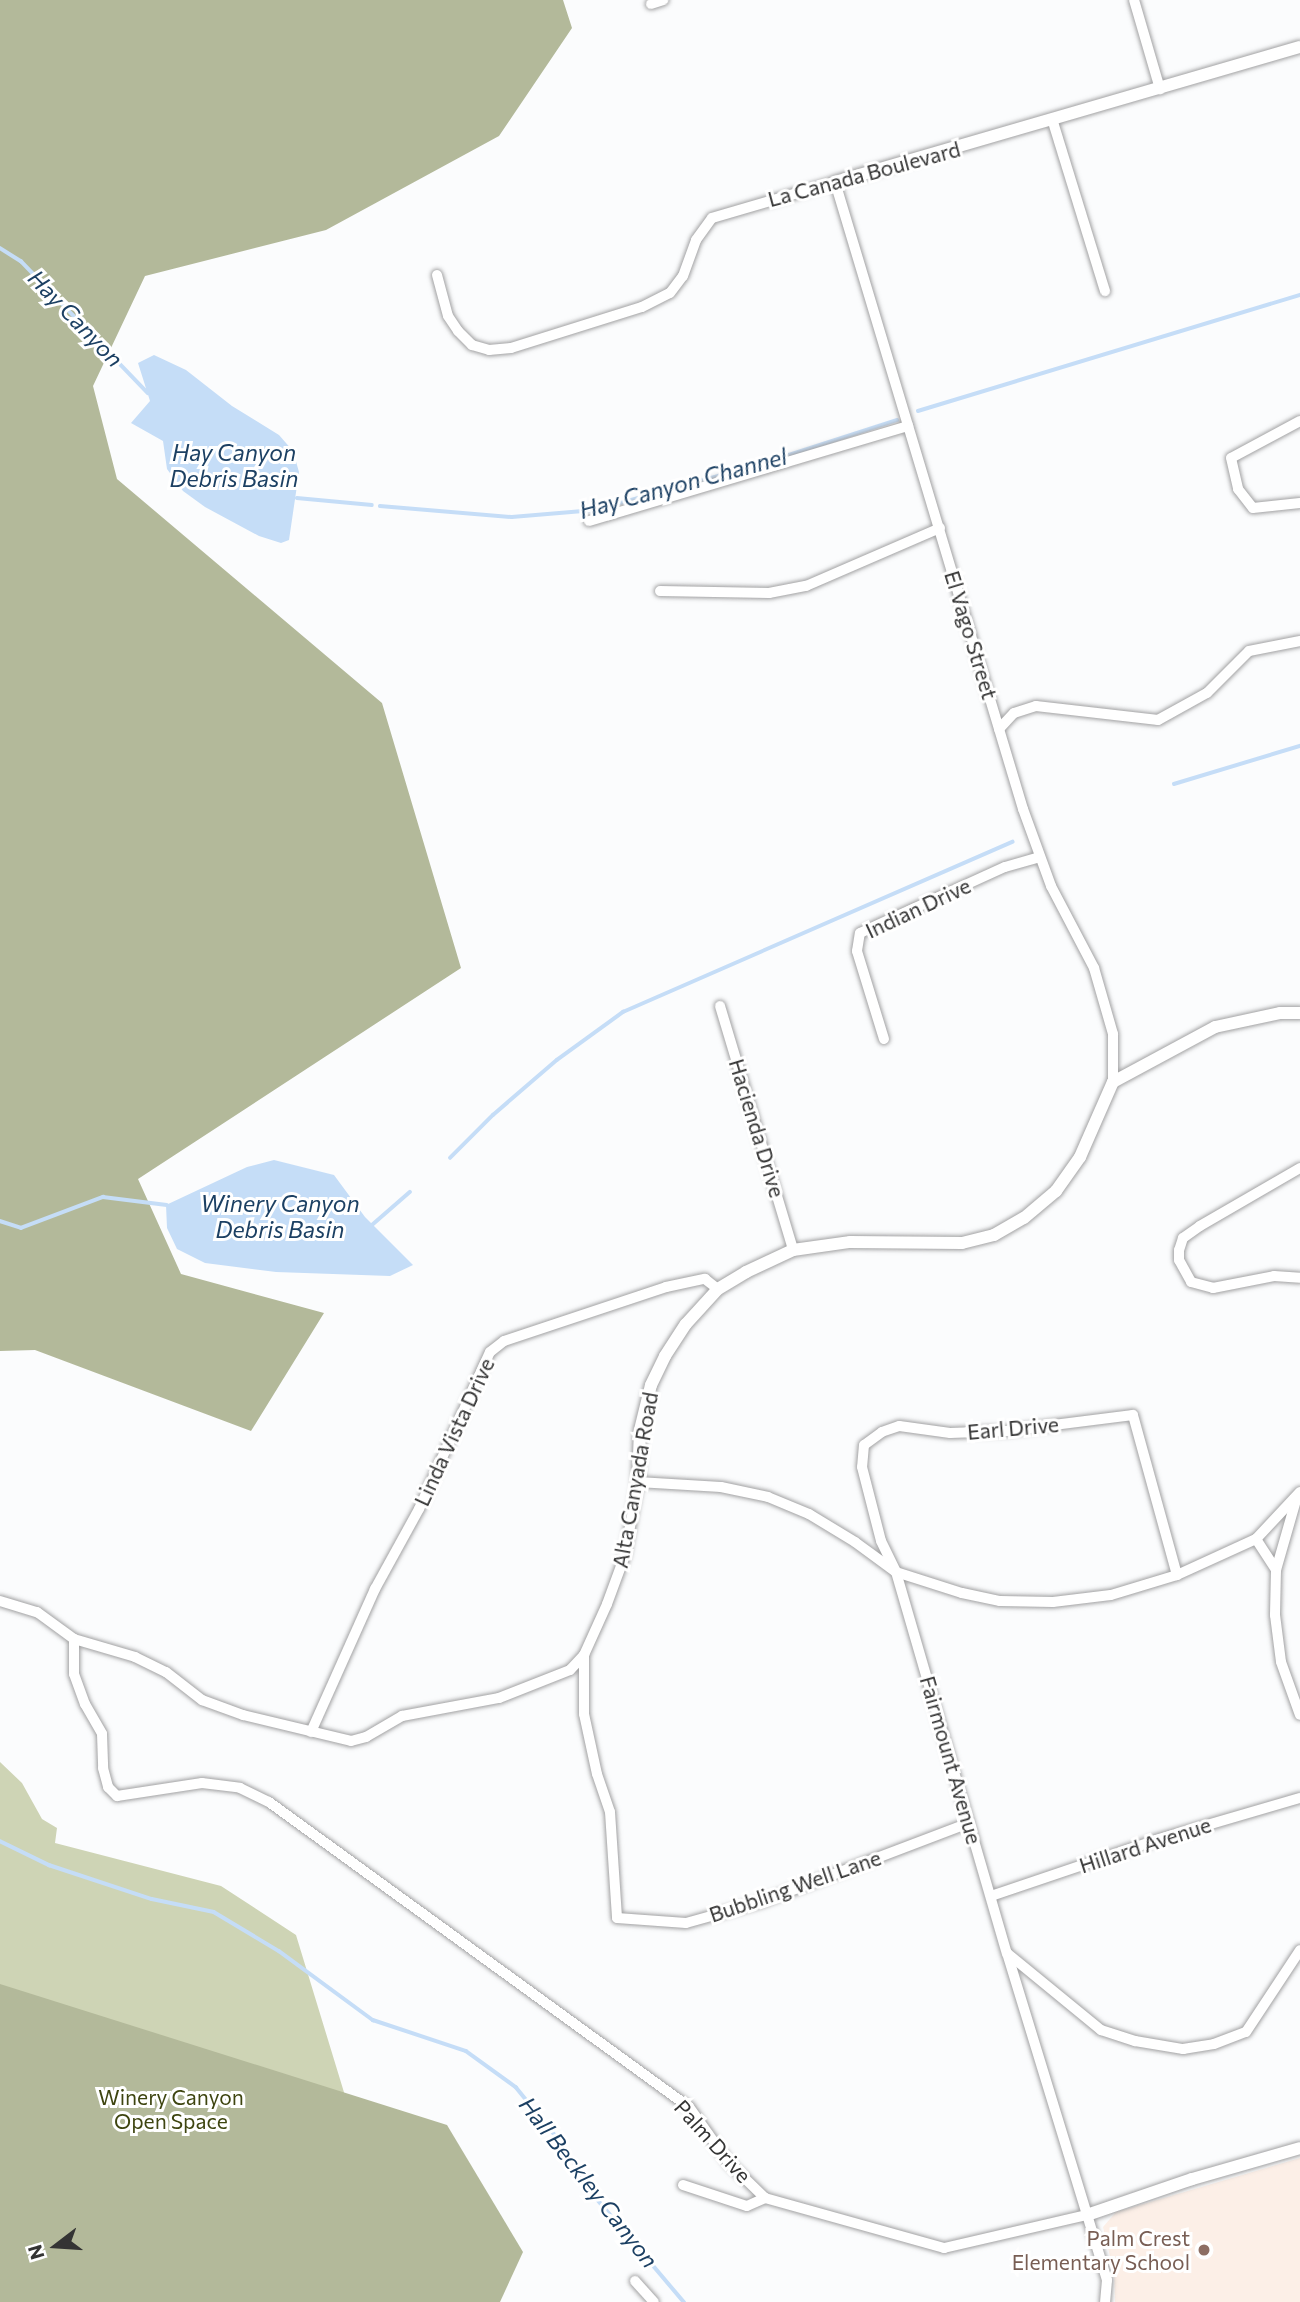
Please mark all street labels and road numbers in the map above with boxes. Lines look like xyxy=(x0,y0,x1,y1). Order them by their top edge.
street label: La Canada Boulevard xyxy=(765,136,963,212)
street label: El Vago Street xyxy=(939,568,1003,702)
street label: Indian Drive xyxy=(861,873,975,943)
street label: Hacienda Drive xyxy=(724,1056,790,1200)
street label: Linda Vista Drive xyxy=(409,1354,499,1510)
street label: Alta Canyada Road xyxy=(607,1390,663,1570)
street label: Earl Drive xyxy=(966,1411,1060,1445)
street label: Fairmount Avenue xyxy=(915,1673,987,1847)
street label: Hillard Avenue xyxy=(1076,1812,1214,1878)
street label: Bubbling Well Lane xyxy=(706,1845,884,1927)
street label: Palm Drive xyxy=(669,2094,757,2188)

